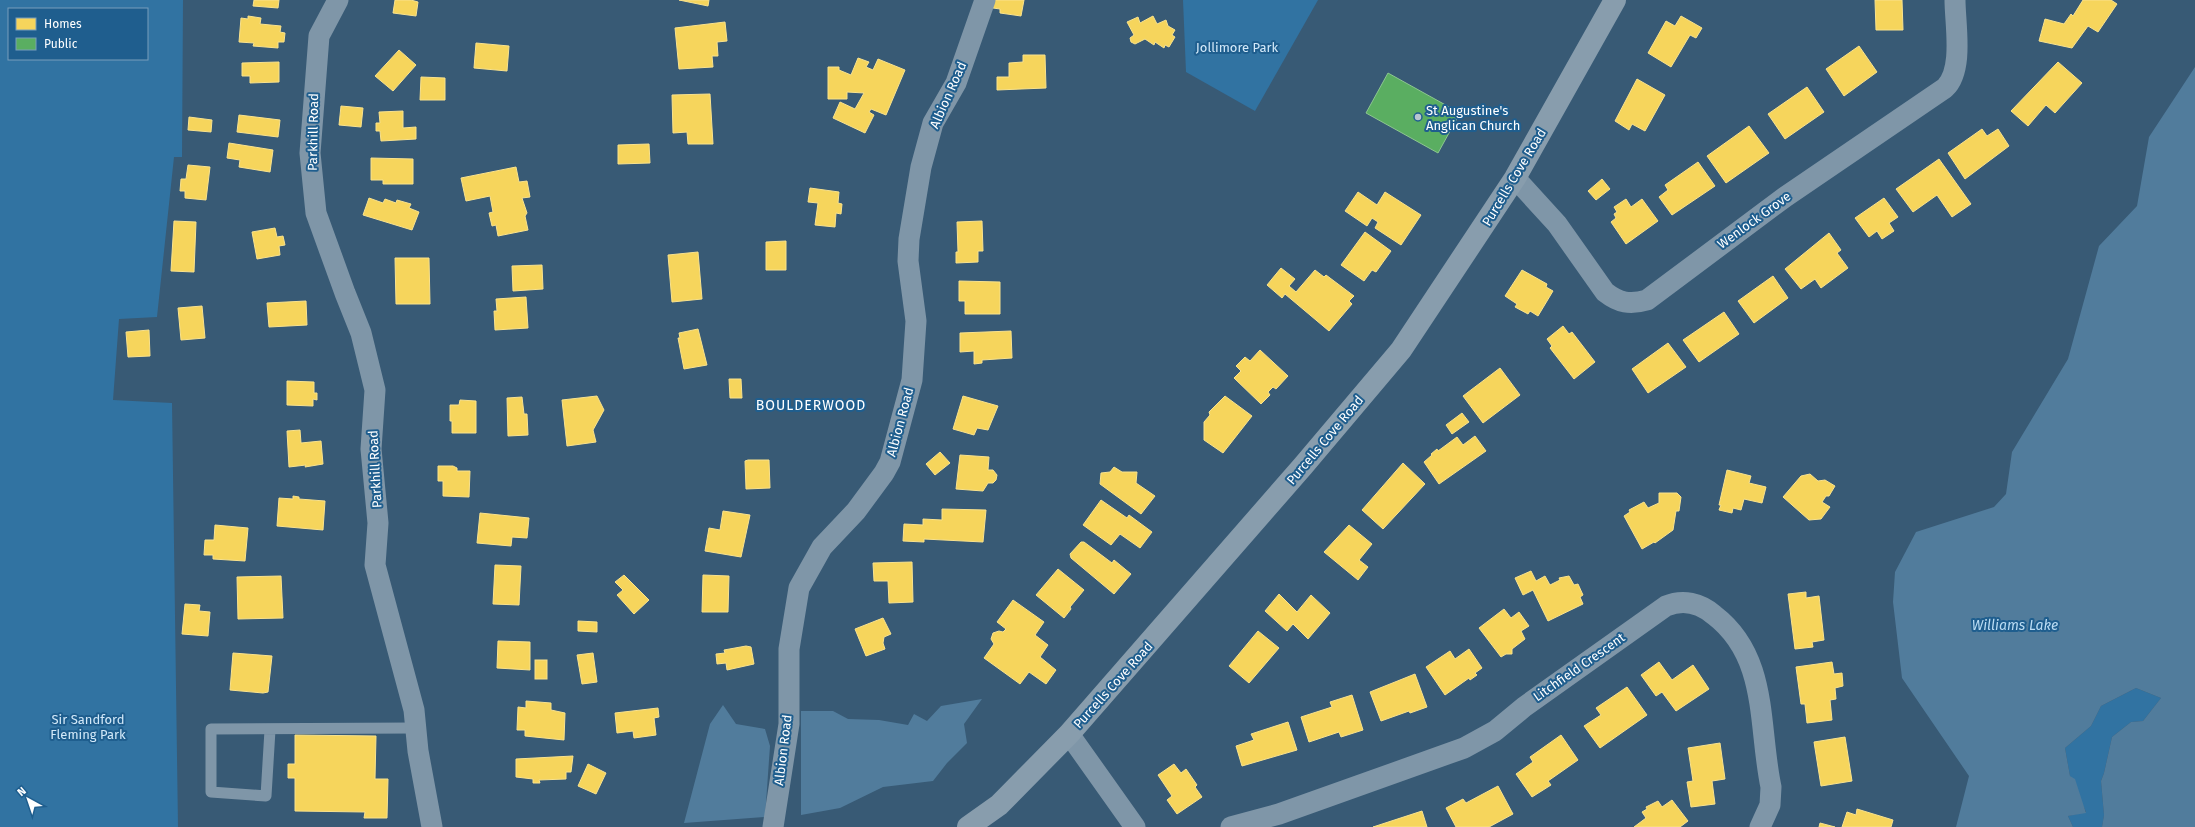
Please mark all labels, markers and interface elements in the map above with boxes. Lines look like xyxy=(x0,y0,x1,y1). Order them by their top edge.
legend xyxy=(8,8,148,60)
text: Homes xyxy=(44,17,82,31)
text: Public xyxy=(44,37,78,51)
park label: Jollimore Park xyxy=(1196,40,1278,55)
street label: Albion Road xyxy=(927,59,969,131)
street label: Parkhill Road xyxy=(305,93,321,171)
place label: St Augustine's Anglican Church xyxy=(1426,103,1520,133)
marker: St Augustine's Anglican Church xyxy=(1413,112,1423,122)
street label: Purcells Cove Road xyxy=(1479,126,1549,228)
street label: Wenlock Grove xyxy=(1714,188,1794,252)
street label: Albion Road xyxy=(884,386,916,458)
street label: Purcells Cove Road xyxy=(1284,393,1366,487)
district label: BOULDERWOOD xyxy=(756,397,866,414)
street label: Parkhill Road xyxy=(365,430,385,508)
water label: Williams Lake xyxy=(1972,617,2058,634)
street label: Litchfield Crescent xyxy=(1530,630,1628,704)
street label: Purcells Cove Road xyxy=(1070,639,1156,731)
park label: Sir Sandford Fleming Park xyxy=(50,712,126,742)
street label: Albion Road xyxy=(771,714,795,786)
north arrow xyxy=(8,779,48,819)
text: N xyxy=(15,784,29,799)

